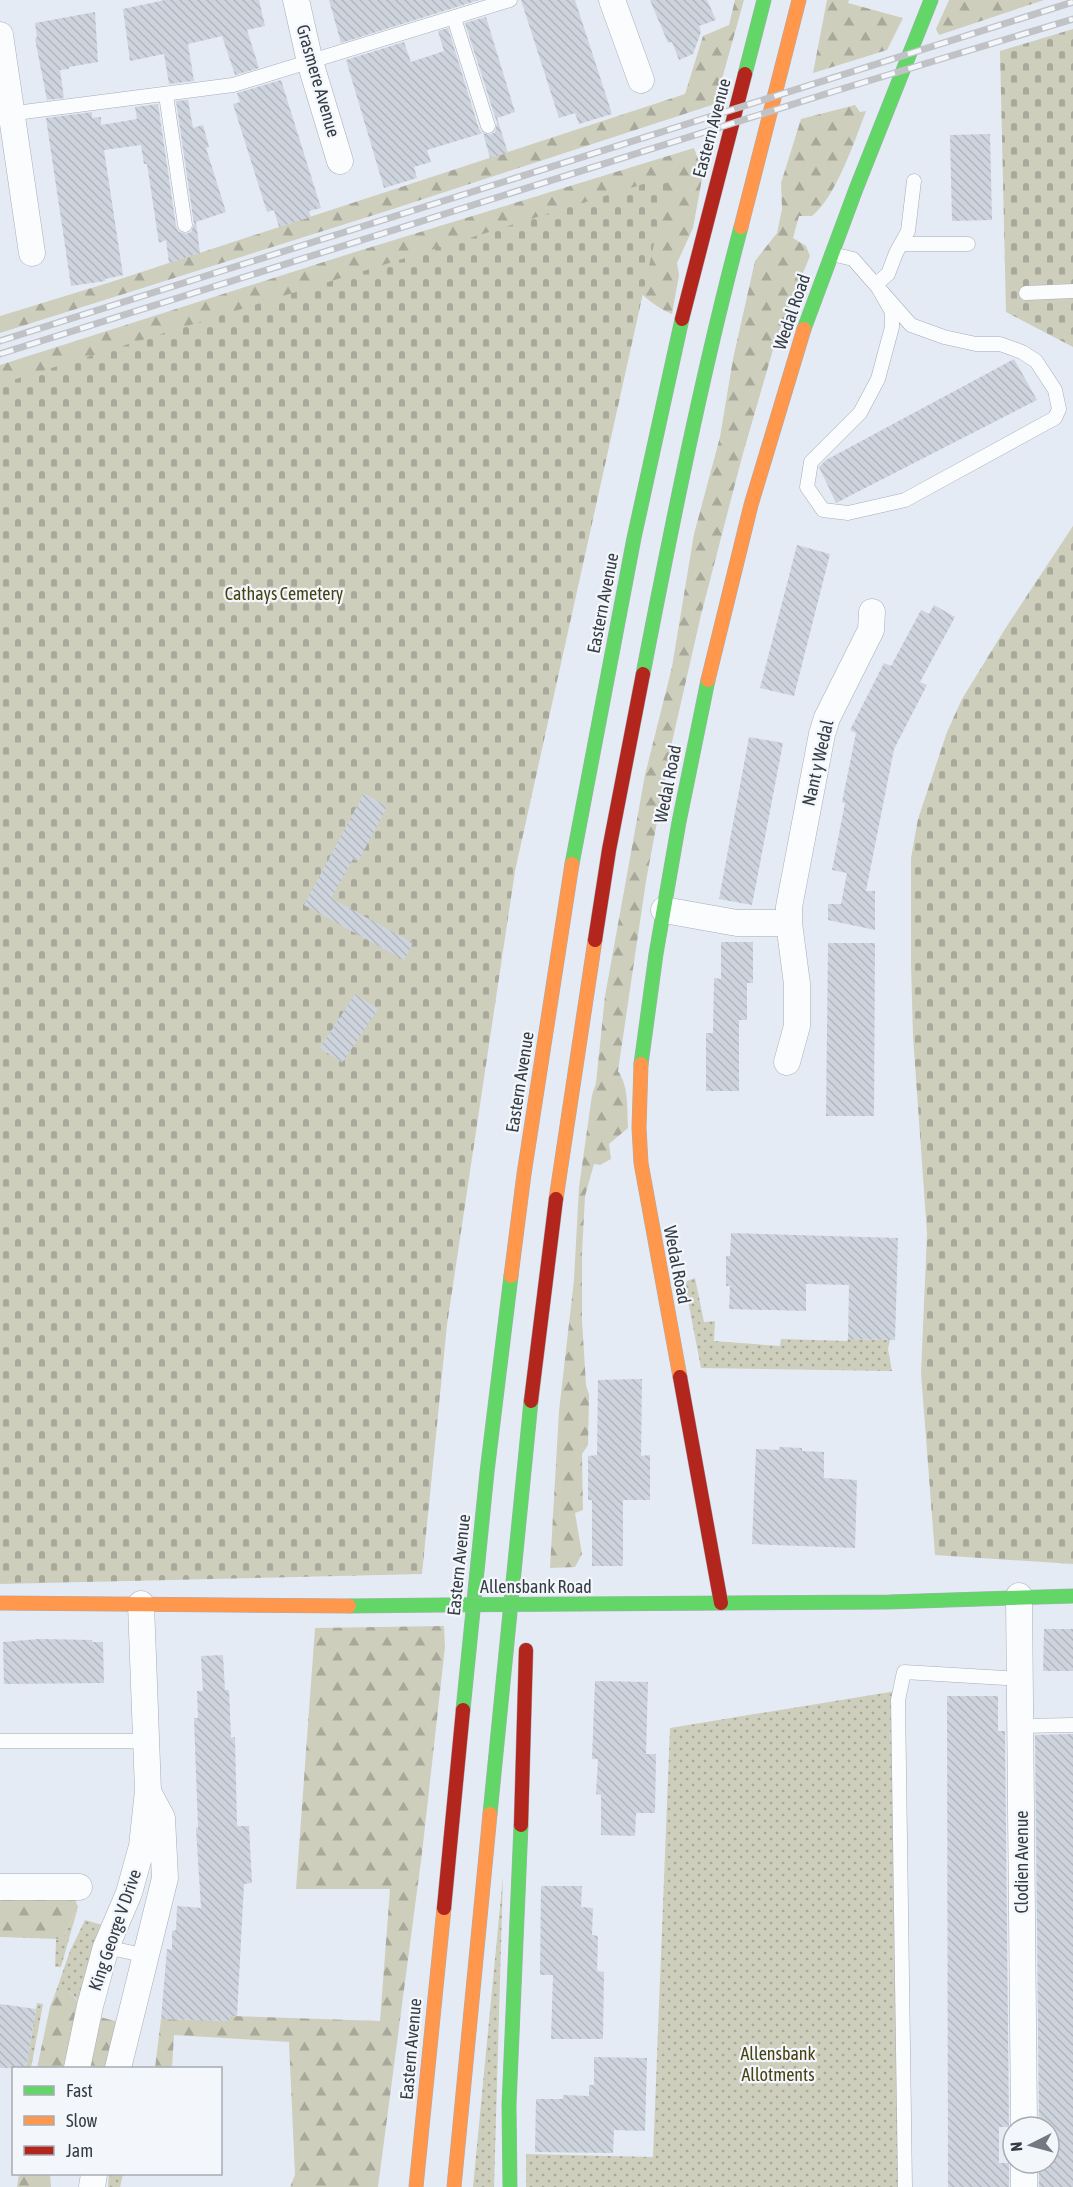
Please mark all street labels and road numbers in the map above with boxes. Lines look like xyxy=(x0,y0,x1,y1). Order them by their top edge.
street label: Grasmere Avenue xyxy=(292,22,345,140)
street label: Eastern Avenue xyxy=(688,76,735,180)
street label: Wedal Road xyxy=(769,271,814,353)
street label: Eastern Avenue xyxy=(582,551,623,655)
street label: Nant y Wedal xyxy=(797,718,838,808)
street label: Wedal Road xyxy=(650,743,685,825)
street label: Eastern Avenue xyxy=(501,1030,538,1134)
street label: Wedal Road xyxy=(660,1224,695,1306)
street label: Eastern Avenue xyxy=(443,1513,474,1617)
street label: Allensbank Road xyxy=(480,1576,592,1597)
street label: Clodien Avenue xyxy=(1011,1810,1032,1914)
street label: King George V Drive xyxy=(84,1866,145,1993)
street label: Eastern Avenue xyxy=(396,1997,425,2101)

